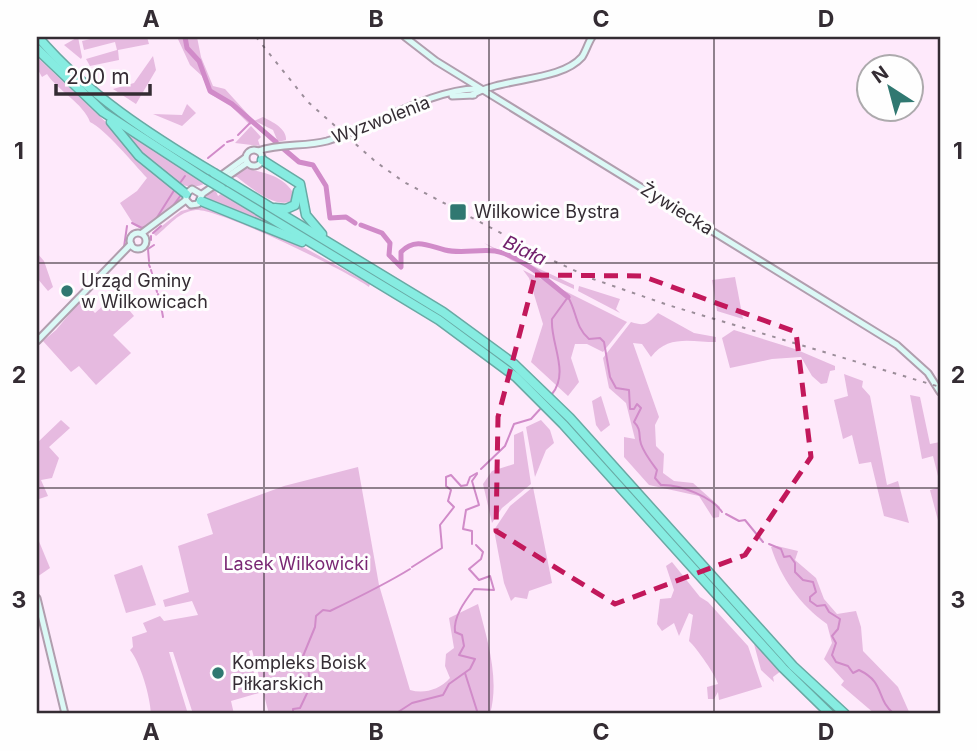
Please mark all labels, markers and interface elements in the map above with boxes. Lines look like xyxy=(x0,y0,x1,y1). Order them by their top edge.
text: A xyxy=(142,5,160,33)
text: B xyxy=(368,5,384,33)
text: C xyxy=(592,5,610,33)
text: D xyxy=(818,5,834,33)
scale bar xyxy=(56,52,150,96)
north arrow xyxy=(855,52,925,122)
text: N xyxy=(868,61,893,88)
text: 200 m xyxy=(66,64,130,89)
street label: Wyzwolenia xyxy=(329,91,433,148)
text: 1 xyxy=(14,137,24,165)
text: 1 xyxy=(953,137,963,165)
street label: Żywiecka xyxy=(637,177,718,239)
place label: Wilkowice Bystra xyxy=(474,201,620,222)
marker: Wilkowice Bystra xyxy=(448,202,468,222)
water label: Biała xyxy=(500,231,550,271)
place label: Urząd Gminy w Wilkowicach xyxy=(81,270,208,312)
marker: Urząd Gminy w Wilkowicach xyxy=(59,283,75,299)
text: 2 xyxy=(12,361,26,389)
text: 2 xyxy=(951,361,965,389)
park label: Lasek Wilkowicki xyxy=(223,553,369,574)
text: 3 xyxy=(12,586,26,614)
text: 3 xyxy=(951,586,965,614)
place label: Kompleks Boisk Piłkarskich xyxy=(232,652,367,694)
marker: Kompleks Boisk Piłkarskich xyxy=(210,665,226,681)
text: A xyxy=(142,718,160,746)
text: B xyxy=(368,718,384,746)
text: C xyxy=(592,718,610,746)
text: D xyxy=(818,718,834,746)

